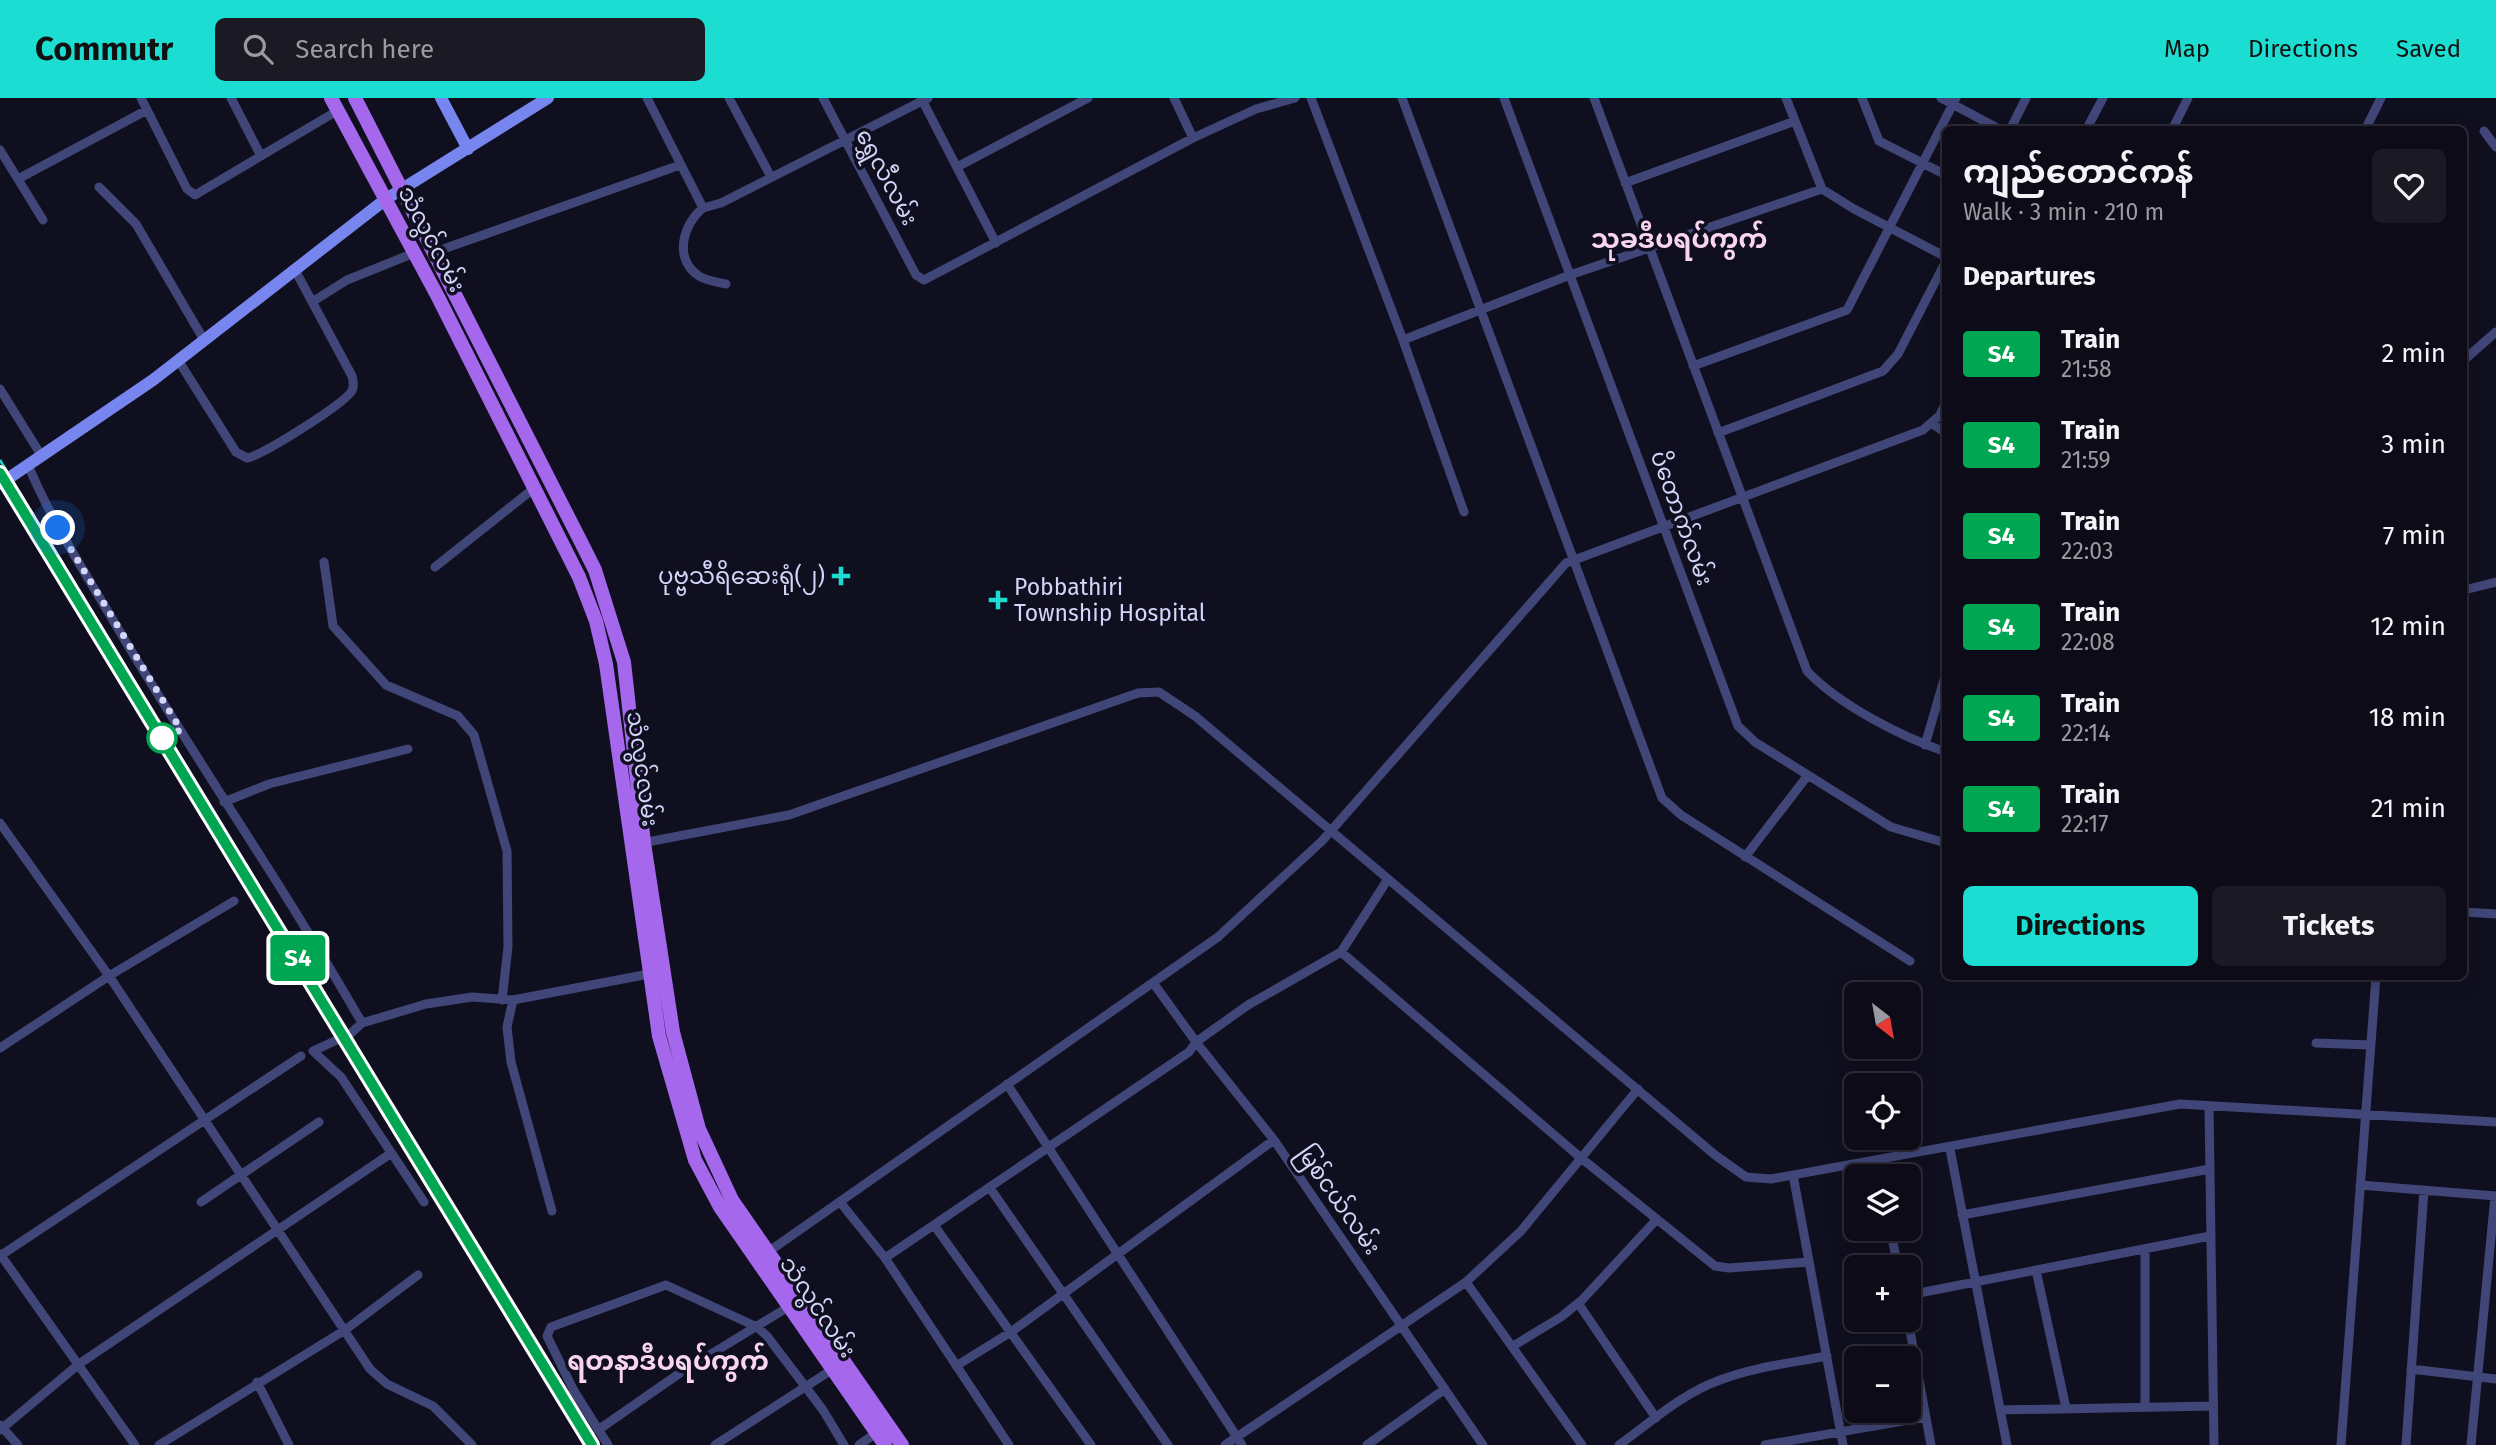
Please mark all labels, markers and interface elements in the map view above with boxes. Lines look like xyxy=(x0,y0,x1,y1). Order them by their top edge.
search box xyxy=(215,18,705,81)
text: Commutr xyxy=(35,29,173,69)
icon: search xyxy=(239,30,277,68)
text: Search here xyxy=(295,34,434,65)
text: Map xyxy=(2164,35,2210,63)
text: Directions xyxy=(2248,35,2358,63)
text: Saved xyxy=(2396,35,2461,63)
street label: ရွှေလီလမ်း xyxy=(845,123,926,232)
button: heart xyxy=(2372,149,2446,223)
text: ကျည်တောင်ကန် xyxy=(1963,152,2194,192)
street label: သံလွင်လမ်း xyxy=(389,180,473,299)
text: Walk · 3 min · 210 m xyxy=(1963,198,2164,226)
district label: သုခဒီပရပ်ကွက် xyxy=(1591,220,1767,261)
text: Departures xyxy=(1963,261,2096,292)
text: Train xyxy=(2061,324,2120,355)
text: 2 min xyxy=(2381,338,2446,369)
text: S4 xyxy=(1988,340,2015,368)
text: 21:58 xyxy=(2061,355,2112,383)
text: Train xyxy=(2061,415,2120,446)
text: 3 min xyxy=(2381,429,2446,460)
text: S4 xyxy=(1988,431,2015,459)
street label: ပိတောက်လမ်း xyxy=(1645,446,1721,589)
text: 21:59 xyxy=(2061,446,2111,474)
text: Train xyxy=(2061,506,2120,537)
your location xyxy=(40,510,75,545)
text: 7 min xyxy=(2383,520,2446,551)
text: S4 xyxy=(1988,522,2015,550)
text: 22:03 xyxy=(2061,537,2113,565)
place label: ပုဗ္ဗသီရိဆေးရုံ(၂) xyxy=(658,560,825,596)
marker: ပုဗ္ဗသီရိဆေးရုံ(၂) xyxy=(831,566,851,586)
place label: Pobbathiri Township Hospital xyxy=(1014,573,1206,627)
marker: Pobbathiri Township Hospital xyxy=(988,590,1008,610)
text: Train xyxy=(2061,597,2120,628)
text: 12 min xyxy=(2370,611,2446,642)
text: S4 xyxy=(1988,613,2015,641)
text: 22:08 xyxy=(2061,628,2115,656)
text: Train xyxy=(2061,688,2120,719)
text: 18 min xyxy=(2369,702,2446,733)
text: S4 xyxy=(1988,704,2015,732)
street label: သံလွင်လမ်း xyxy=(617,709,667,829)
text: 22:14 xyxy=(2061,719,2111,747)
unlabelled marker xyxy=(147,723,177,753)
text: Train xyxy=(2061,779,2120,810)
text: 21 min xyxy=(2371,793,2446,824)
text: S4 xyxy=(1988,795,2015,823)
text: 22:17 xyxy=(2061,810,2109,838)
button: Directions xyxy=(1963,886,2198,966)
button: Tickets xyxy=(2212,886,2446,966)
line badge: S4 xyxy=(266,935,330,981)
text: S4 xyxy=(284,944,312,972)
north arrow xyxy=(1844,982,1922,1059)
map controls xyxy=(1844,982,1921,1423)
button: locate xyxy=(1844,1073,1921,1150)
street label: မြစ်ငယ်လမ်း xyxy=(1287,1139,1388,1263)
button: layers xyxy=(1844,1164,1921,1241)
street label: သံလွင်လမ်း xyxy=(771,1250,864,1365)
button: + xyxy=(1844,1255,1921,1332)
district label: ရတနာဒီပရပ်ကွက် xyxy=(567,1342,769,1383)
button: − xyxy=(1844,1346,1921,1423)

